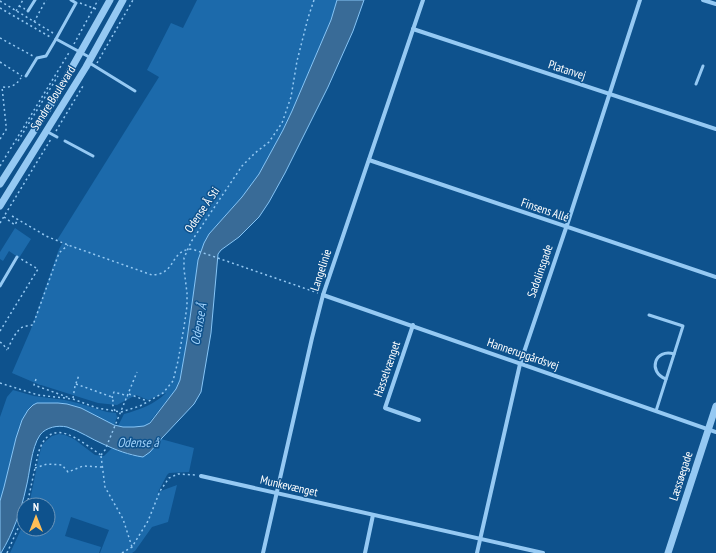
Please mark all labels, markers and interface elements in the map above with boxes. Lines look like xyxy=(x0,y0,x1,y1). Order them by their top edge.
street label: Platanvej xyxy=(546,56,588,83)
street label: Søndre Boulevard xyxy=(27,63,78,133)
street label: Odense Å Sti xyxy=(181,184,222,236)
street label: Finsens Allé xyxy=(519,194,571,225)
street label: Sadolinsgade xyxy=(523,242,556,299)
street label: Langelinie xyxy=(307,247,334,293)
water label: Odense Å xyxy=(186,301,211,346)
street label: Hannerupgårdsvej xyxy=(485,334,561,373)
street label: Hasselvænget xyxy=(370,338,403,399)
water label: Odense å xyxy=(117,434,160,451)
street label: Læssøegade xyxy=(666,449,696,502)
street label: Munkevænget xyxy=(259,472,320,500)
north arrow xyxy=(16,497,56,537)
text: N xyxy=(33,500,39,514)

